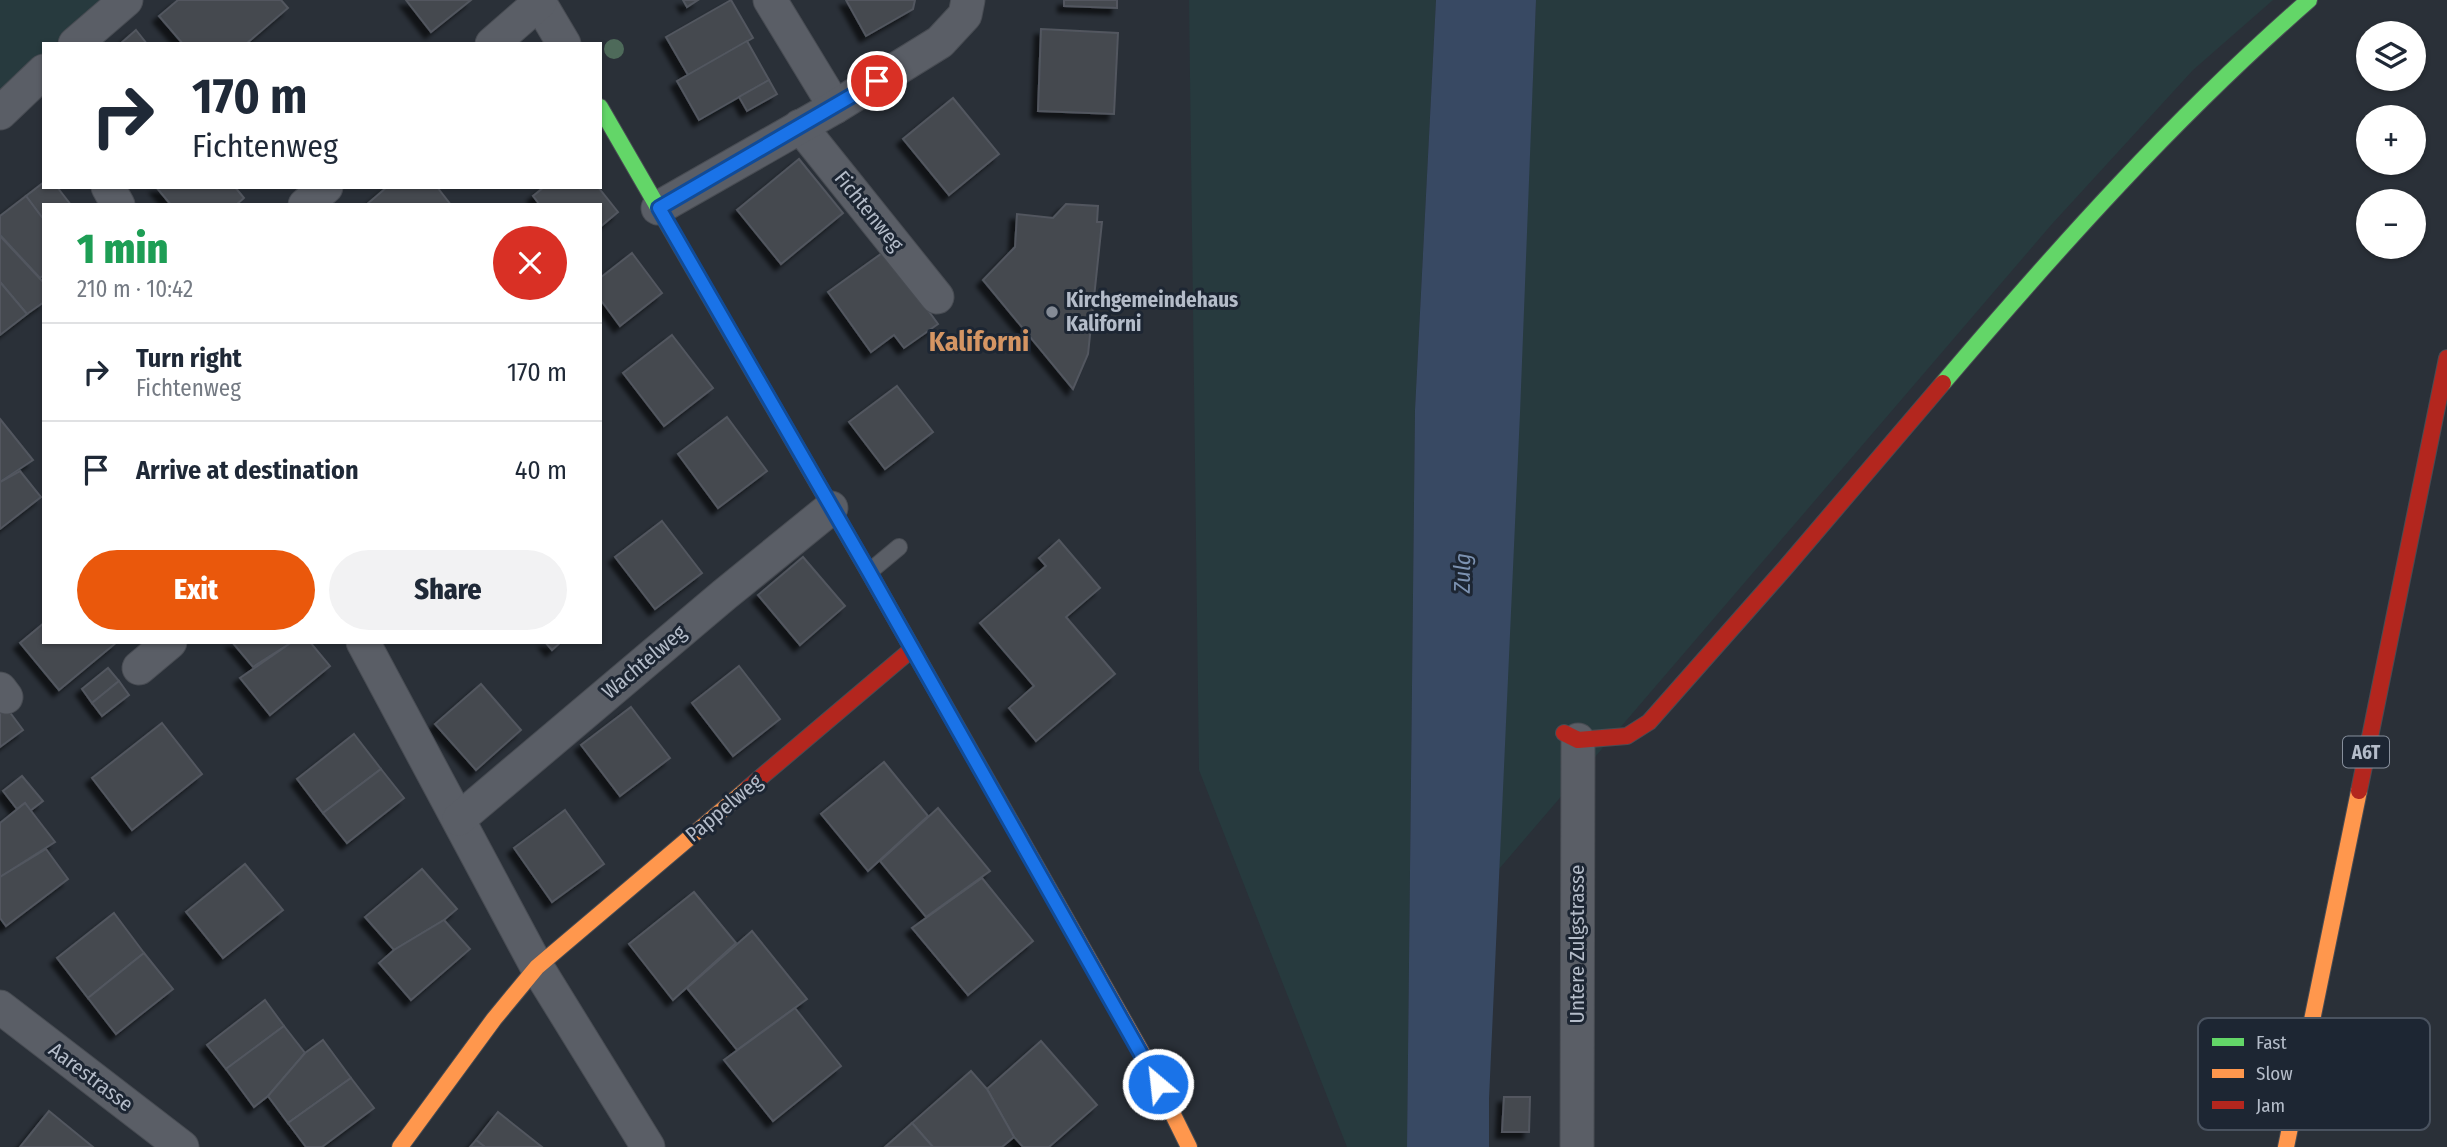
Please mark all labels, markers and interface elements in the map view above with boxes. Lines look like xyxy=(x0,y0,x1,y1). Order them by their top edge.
map controls xyxy=(2356,21,2426,259)
button: layers xyxy=(2356,21,2426,91)
pin xyxy=(847,51,907,111)
icon: arrive xyxy=(858,62,896,100)
text: 170 m xyxy=(192,67,308,126)
icon: right xyxy=(77,70,168,161)
button: + xyxy=(2356,105,2426,175)
text: Fichtenweg xyxy=(192,127,338,165)
street label: Fichtenweg xyxy=(829,166,909,257)
button: − xyxy=(2356,189,2426,259)
text: 1 min xyxy=(77,224,168,274)
button: close xyxy=(493,226,567,300)
text: 210 m · 10:42 xyxy=(77,275,193,303)
place label: Kirchgemeindehaus Kaliforni xyxy=(1066,287,1238,337)
marker: Kirchgemeindehaus Kaliforni xyxy=(1044,304,1060,320)
district label: Kaliforni xyxy=(929,325,1029,358)
text: Turn right xyxy=(136,343,242,374)
icon: right xyxy=(77,353,115,391)
text: 170 m xyxy=(507,357,567,388)
text: Fichtenweg xyxy=(136,374,241,402)
icon: arrive xyxy=(77,451,115,489)
text: Arrive at destination xyxy=(136,455,359,486)
text: 40 m xyxy=(515,455,567,486)
button: Exit xyxy=(77,550,315,630)
button: Share xyxy=(329,550,567,630)
water label: Zulg xyxy=(1448,553,1476,594)
street label: Wachtelweg xyxy=(597,619,691,705)
road number: A6T xyxy=(2343,736,2389,768)
street label: Pappelweg xyxy=(680,768,768,848)
street label: Untere Zulgstrasse xyxy=(1564,865,1590,1023)
legend xyxy=(2198,1018,2430,1130)
text: Fast xyxy=(2256,1031,2287,1054)
street label: Aarestrasse xyxy=(44,1037,138,1117)
position arrow xyxy=(1121,1047,1195,1121)
text: Slow xyxy=(2256,1062,2293,1085)
text: Jam xyxy=(2256,1094,2285,1117)

